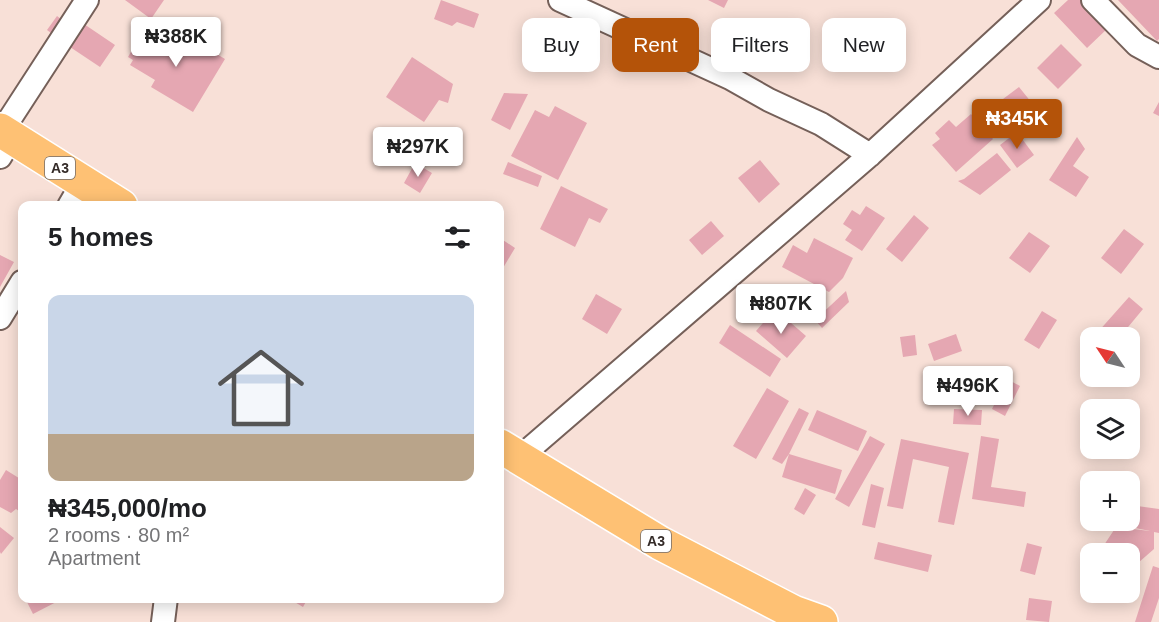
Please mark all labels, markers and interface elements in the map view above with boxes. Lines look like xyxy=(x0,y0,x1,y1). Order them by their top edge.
pin: ₦388K xyxy=(134,17,218,68)
chip: Buy xyxy=(522,18,600,72)
chip: Rent xyxy=(612,18,699,72)
chip: Filters xyxy=(711,18,810,72)
chip: New xyxy=(822,18,906,72)
text: ₦388K xyxy=(145,25,207,47)
pin: ₦345K xyxy=(975,99,1059,150)
text: ₦345K xyxy=(986,107,1048,129)
pin: ₦297K xyxy=(376,127,460,178)
text: ₦297K xyxy=(387,135,449,157)
road number: A3 xyxy=(45,157,75,179)
icon: filters xyxy=(441,221,474,254)
text: 5 homes xyxy=(48,222,154,252)
pin: ₦807K xyxy=(739,284,823,335)
text: ₦807K xyxy=(750,292,812,314)
north arrow xyxy=(1080,327,1140,387)
map controls xyxy=(1080,327,1140,603)
icon: home xyxy=(207,334,315,442)
pin: ₦496K xyxy=(926,366,1010,417)
text: ₦496K xyxy=(937,374,999,396)
button: layers xyxy=(1080,399,1140,459)
button: + xyxy=(1080,471,1140,531)
text: ₦345,000/mo xyxy=(48,493,207,523)
text: 2 rooms · 80 m² xyxy=(48,524,189,546)
road number: A3 xyxy=(641,530,671,552)
button: − xyxy=(1080,543,1140,603)
text: Apartment xyxy=(48,547,140,569)

